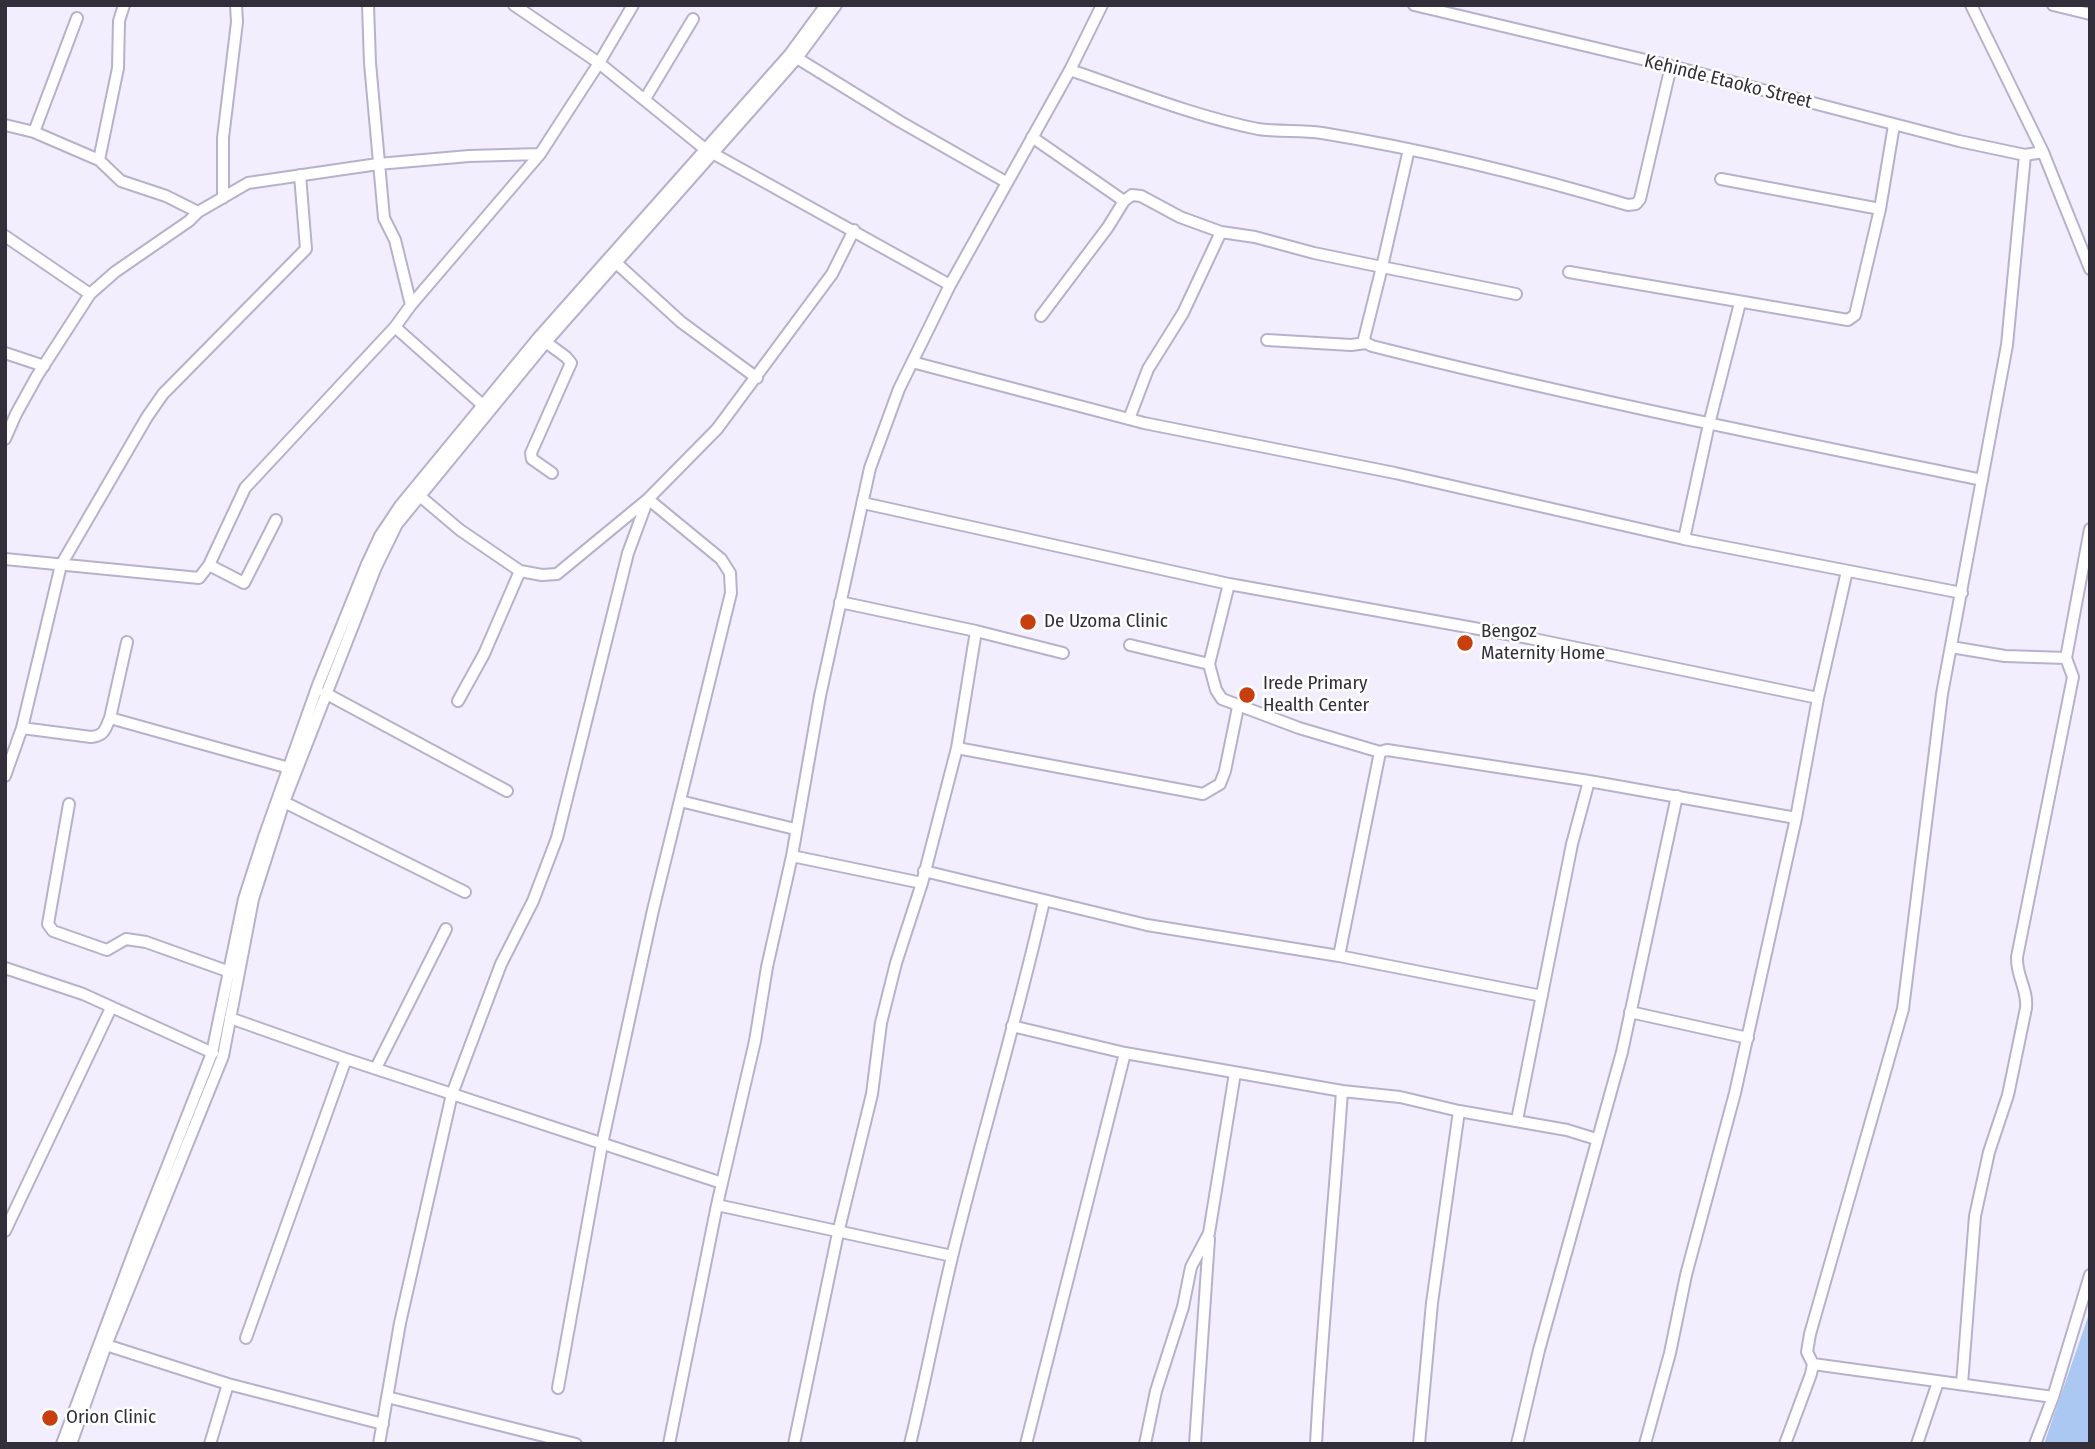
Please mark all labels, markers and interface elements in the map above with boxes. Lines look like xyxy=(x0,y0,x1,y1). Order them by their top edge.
street label: Kehinde Etaoko Street xyxy=(1642,50,1814,114)
place label: De Uzoma Clinic xyxy=(1044,611,1168,633)
marker: De Uzoma Clinic xyxy=(1018,612,1038,632)
place label: Bengoz Maternity Home xyxy=(1481,621,1605,665)
marker: Bengoz Maternity Home xyxy=(1455,633,1475,653)
place label: Irede Primary Health Center xyxy=(1263,673,1369,717)
marker: Irede Primary Health Center xyxy=(1237,685,1257,705)
place label: Orion Clinic xyxy=(66,1407,156,1429)
marker: Orion Clinic xyxy=(40,1408,60,1428)

